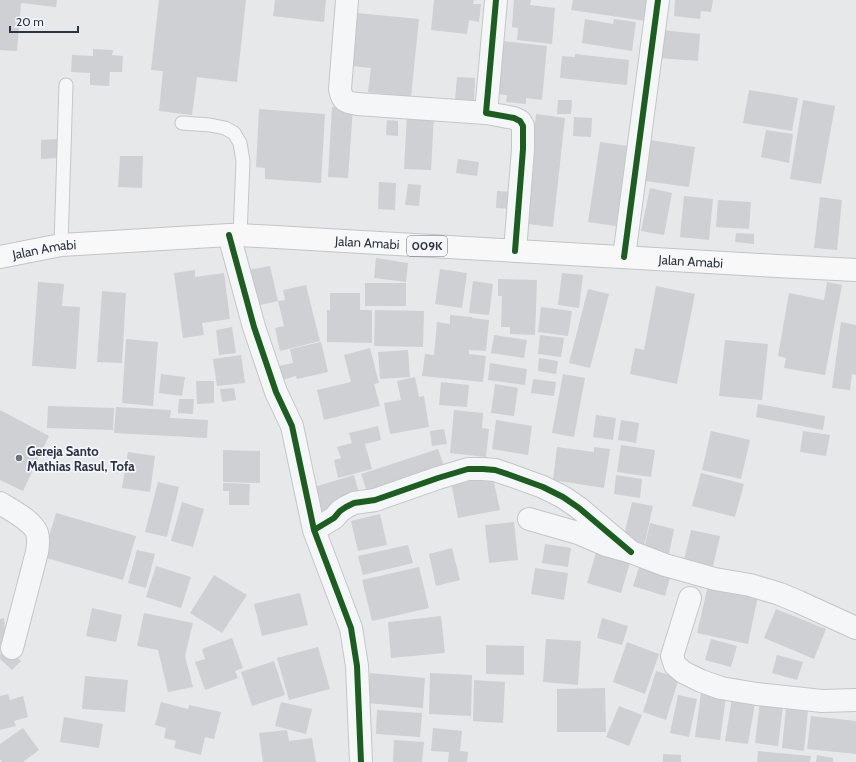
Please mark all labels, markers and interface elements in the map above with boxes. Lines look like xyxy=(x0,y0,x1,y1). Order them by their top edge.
scale bar xyxy=(10,8,78,34)
text: 20 m xyxy=(16,14,44,29)
street label: Jalan Amabi xyxy=(334,232,400,252)
street label: Jalan Amabi xyxy=(10,236,77,263)
road number: 009K xyxy=(407,236,447,256)
street label: Jalan Amabi xyxy=(657,251,724,271)
place label: Gereja Santo Mathias Rasul, Tofa xyxy=(27,443,135,474)
marker: Gereja Santo Mathias Rasul, Tofa xyxy=(14,453,24,463)

